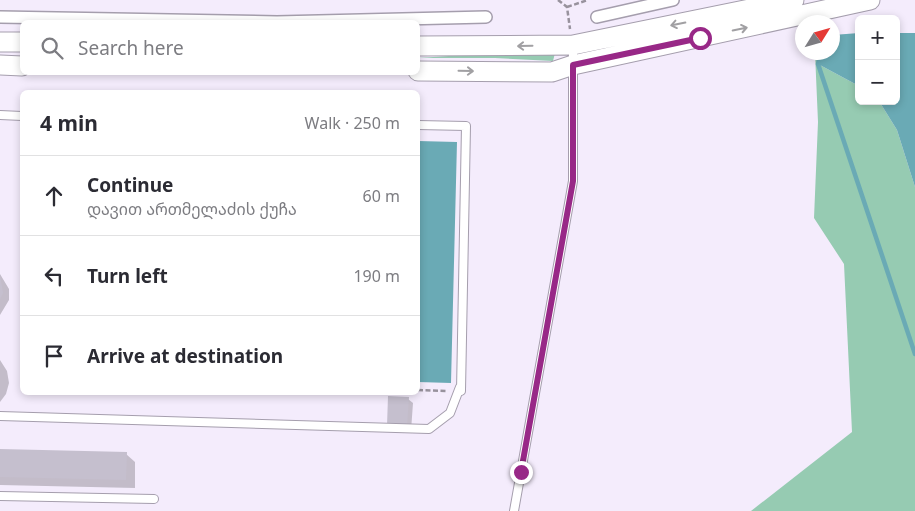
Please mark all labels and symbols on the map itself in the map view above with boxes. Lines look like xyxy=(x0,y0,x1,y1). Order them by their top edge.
north arrow xyxy=(795,15,840,60)
one-way arrow xyxy=(670,20,686,29)
one-way arrow xyxy=(732,23,748,33)
route start xyxy=(689,27,712,50)
one-way arrow xyxy=(517,41,533,50)
one-way arrow xyxy=(458,66,474,76)
route end xyxy=(510,461,533,484)

